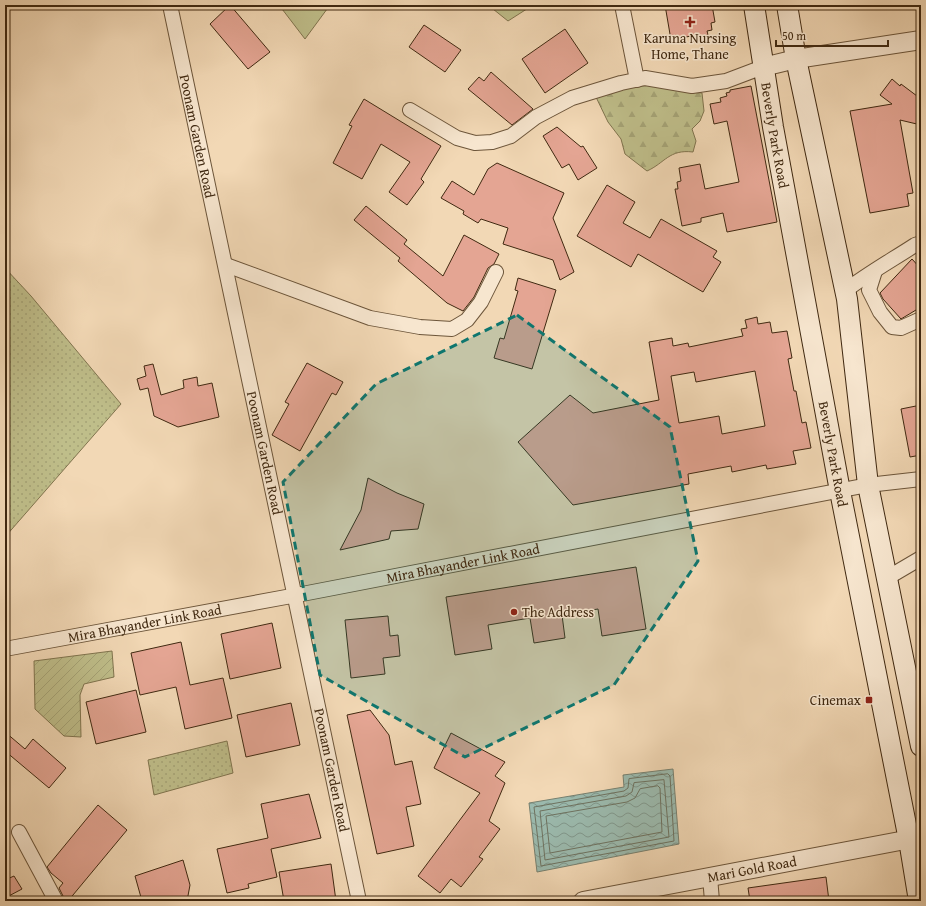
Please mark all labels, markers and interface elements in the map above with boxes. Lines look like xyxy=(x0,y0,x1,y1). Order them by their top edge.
marker: Karuna Nursing Home, Thane xyxy=(684,16,696,28)
scale bar xyxy=(776,22,888,48)
text: 50 m xyxy=(782,27,806,44)
place label: Karuna Nursing Home, Thane xyxy=(644,28,736,64)
street label: Poonam Garden Road xyxy=(175,73,220,200)
street label: Beverly Park Road xyxy=(756,81,794,190)
street label: Poonam Garden Road xyxy=(242,389,288,517)
street label: Beverly Park Road xyxy=(814,400,853,509)
street label: Mira Bhayander Link Road xyxy=(385,538,542,588)
street label: Mira Bhayander Link Road xyxy=(66,599,223,647)
place label: The Address xyxy=(522,602,594,622)
marker: The Address xyxy=(509,607,519,617)
place label: Cinemax xyxy=(810,690,862,710)
marker: Cinemax xyxy=(864,695,874,705)
street label: Poonam Garden Road xyxy=(309,706,355,834)
street label: Mari Gold Road xyxy=(706,851,799,887)

